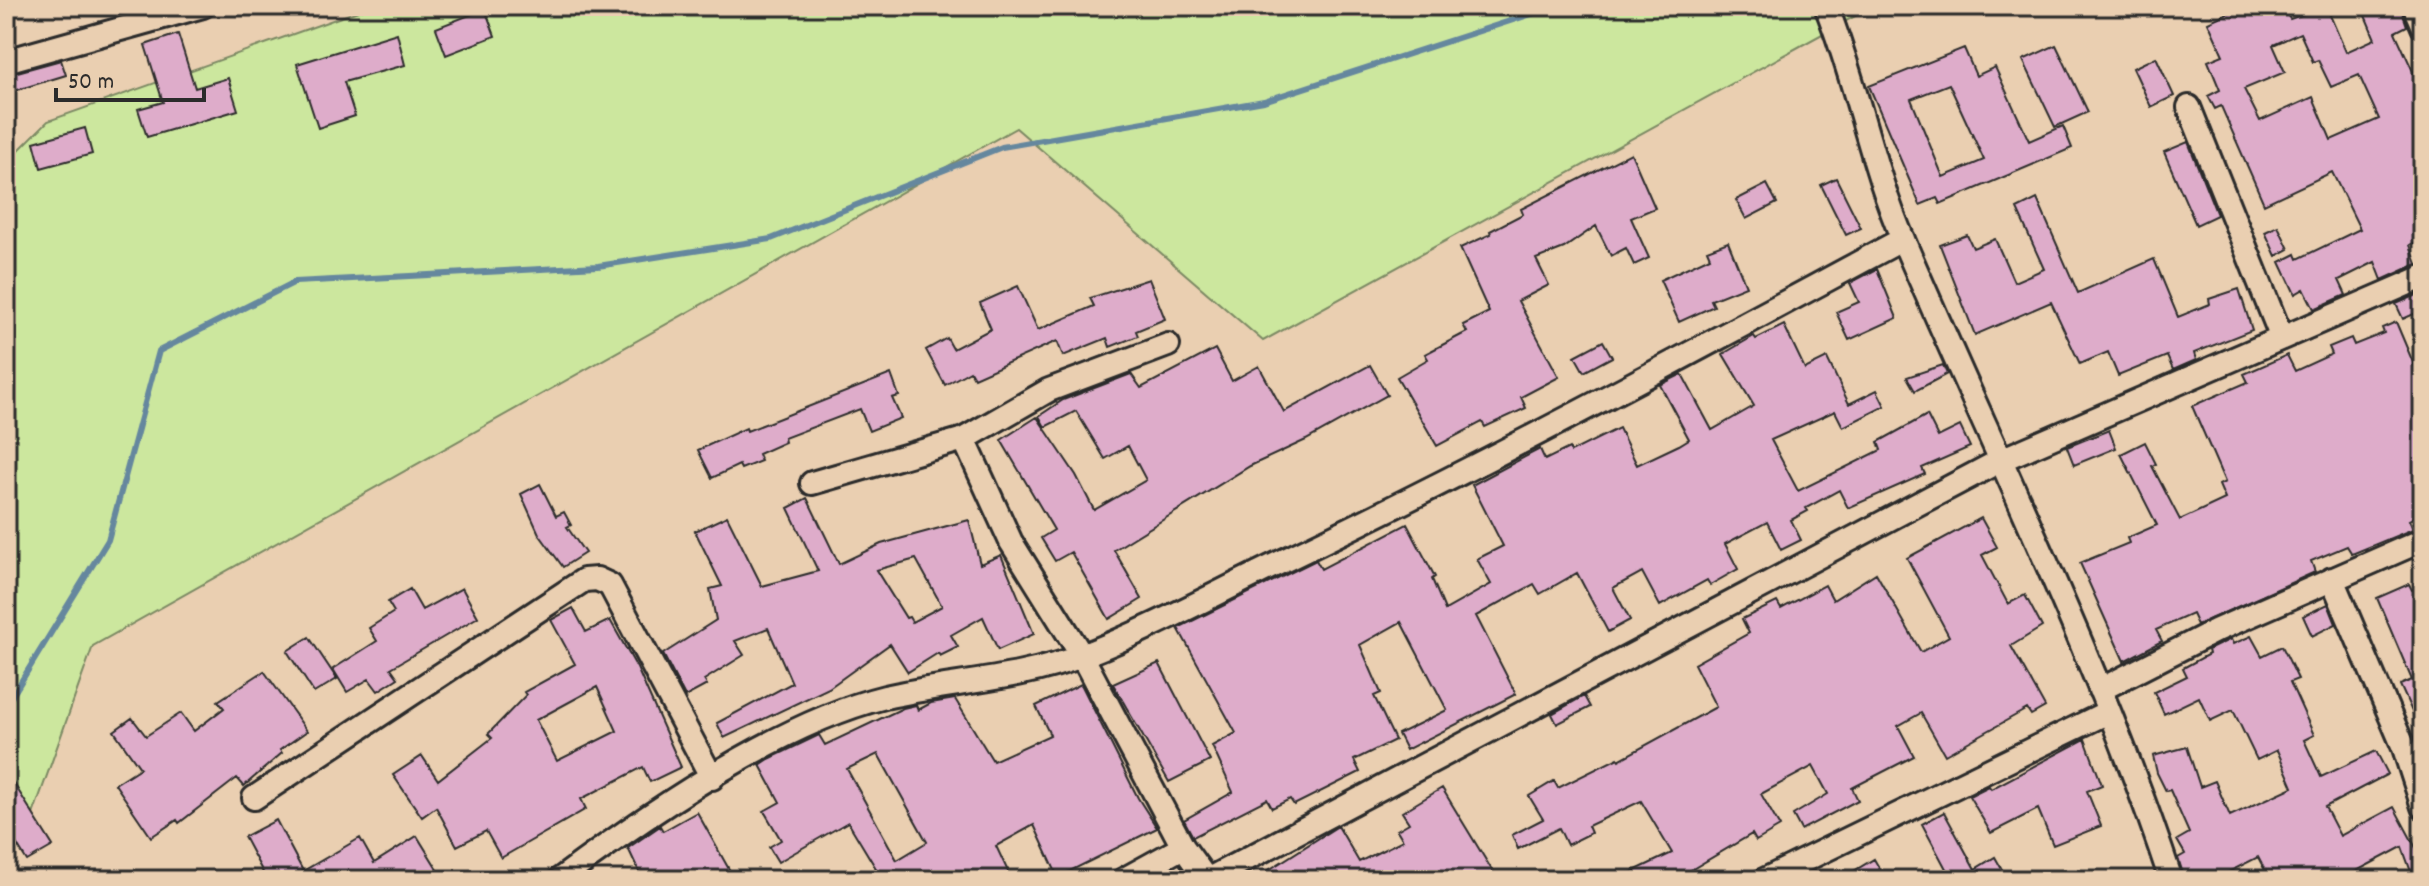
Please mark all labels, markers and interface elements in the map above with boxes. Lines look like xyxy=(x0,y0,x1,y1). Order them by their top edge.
scale bar xyxy=(56,52,204,102)
text: 50 m xyxy=(68,66,114,100)

